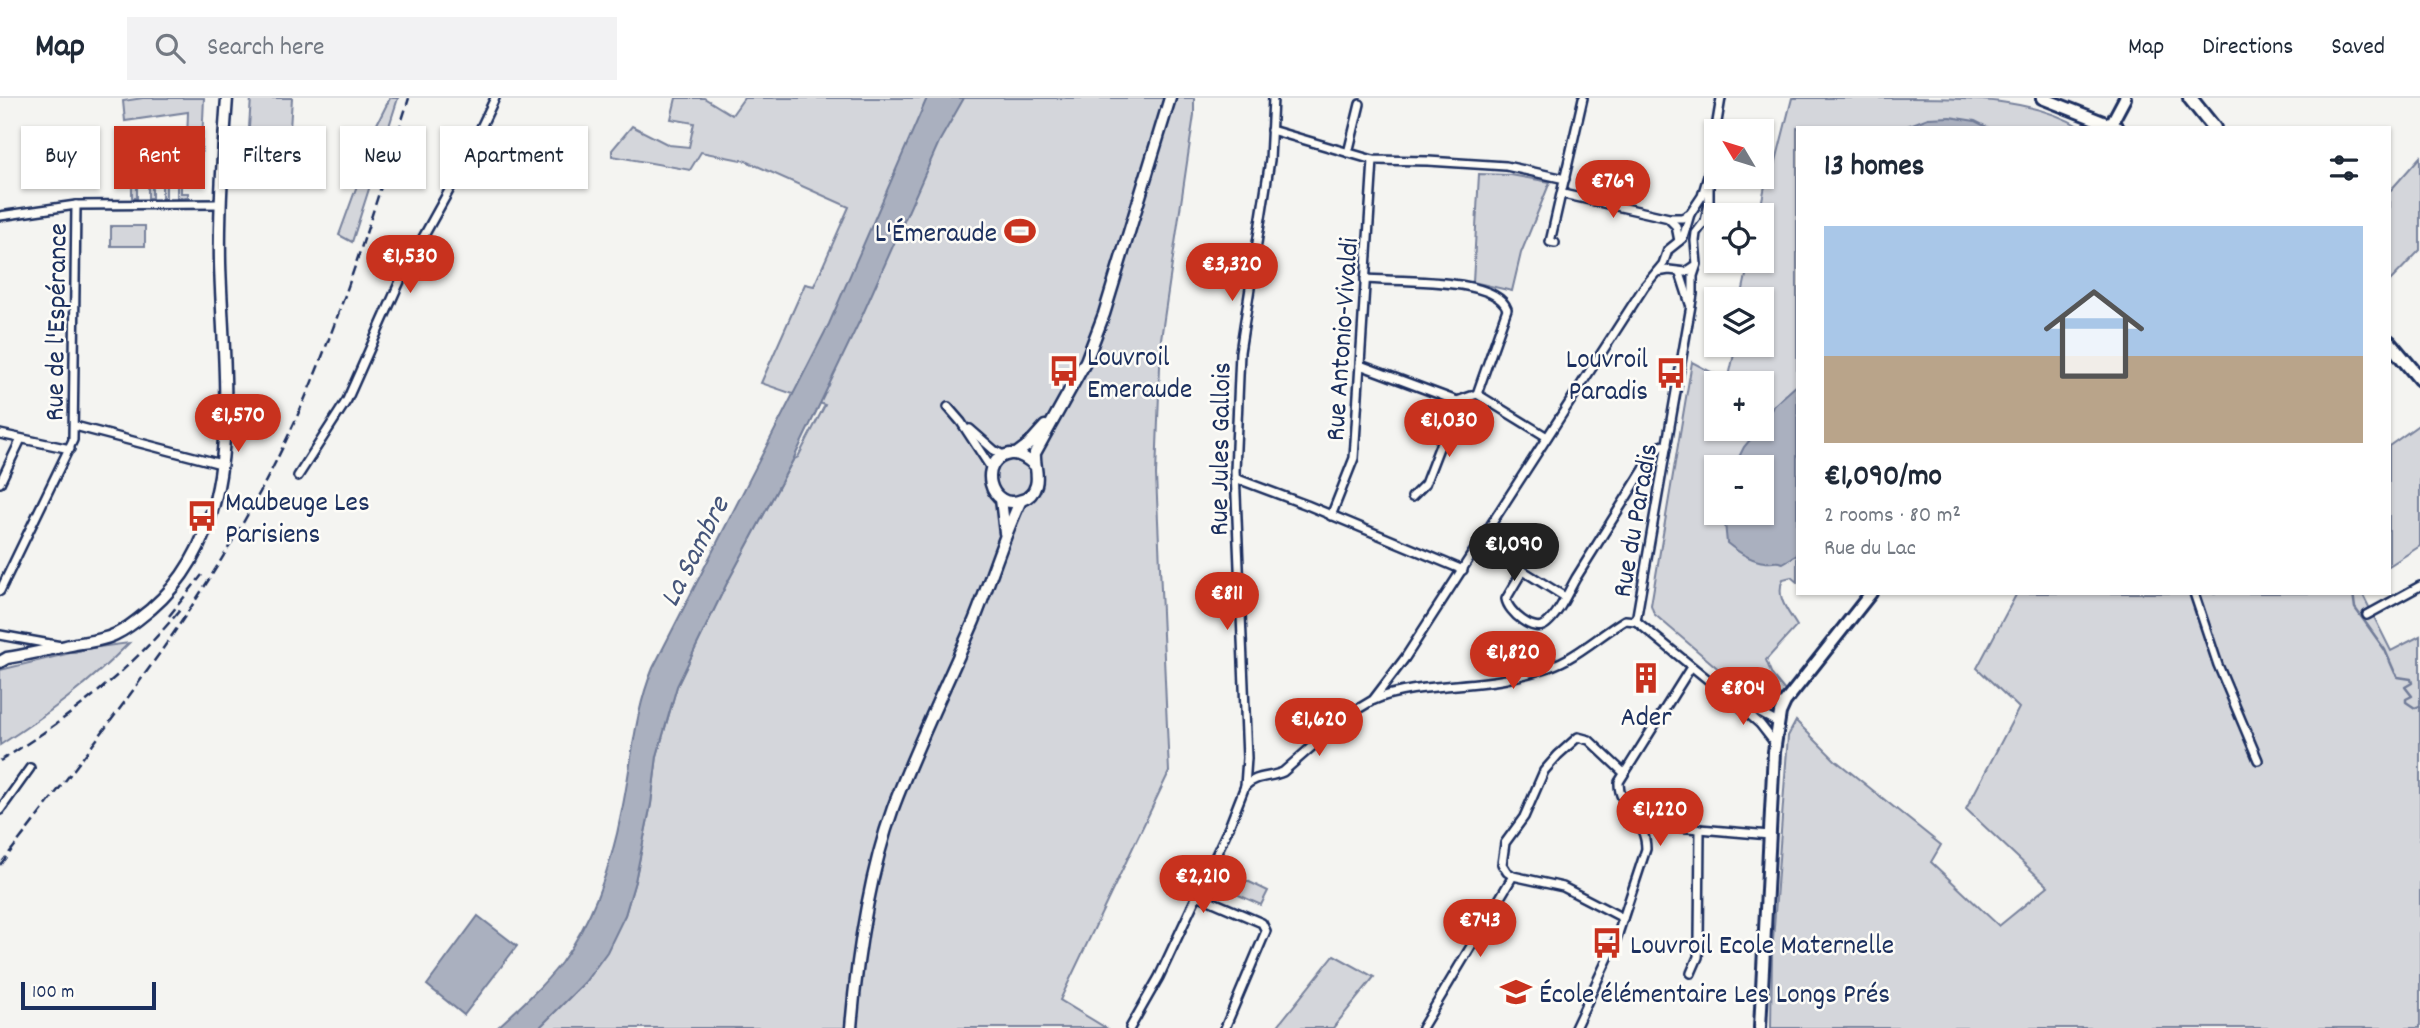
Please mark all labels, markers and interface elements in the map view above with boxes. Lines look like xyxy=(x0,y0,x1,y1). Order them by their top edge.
search box xyxy=(127,17,617,80)
text: Map xyxy=(35,25,85,72)
icon: search xyxy=(151,29,189,67)
text: Search here xyxy=(207,30,325,67)
text: Map xyxy=(2128,31,2164,65)
text: Directions xyxy=(2202,31,2293,65)
text: Saved xyxy=(2331,31,2385,65)
north arrow xyxy=(1704,119,1774,189)
map controls xyxy=(1704,119,1774,525)
chip: Buy xyxy=(21,126,100,189)
chip: Rent xyxy=(114,126,205,189)
chip: Filters xyxy=(219,126,326,189)
chip: New xyxy=(340,126,426,189)
chip: Apartment xyxy=(440,126,588,189)
text: 13 homes xyxy=(1824,147,1924,190)
icon: filters xyxy=(2325,149,2363,187)
pin: €769 xyxy=(1572,160,1654,220)
text: €769 xyxy=(1591,166,1635,199)
button: locate xyxy=(1704,203,1774,273)
sports icon: L'Émeraude xyxy=(1003,214,1037,248)
place label: L'Émeraude xyxy=(875,216,997,256)
street label: Rue de l'Espérance xyxy=(37,223,81,421)
pin: €1,530 xyxy=(353,236,467,295)
street label: Rue Antonio-Vivaldi xyxy=(1318,236,1372,442)
text: €1,530 xyxy=(382,241,438,274)
pin: €3,320 xyxy=(1175,244,1289,303)
text: €3,320 xyxy=(1202,249,1262,282)
icon: home xyxy=(2031,271,2157,397)
button: layers xyxy=(1704,287,1774,357)
place label: Louvroil Emeraude xyxy=(1087,340,1192,412)
place label: Louvroil Paradis xyxy=(1566,342,1648,414)
bus stop icon: Louvroil Emeraude xyxy=(1047,354,1081,388)
bus stop icon: Louvroil Paradis xyxy=(1654,356,1688,390)
street label: Rue Jules Gallois xyxy=(1201,362,1245,536)
button: + xyxy=(1704,371,1774,441)
pin: €1,570 xyxy=(181,394,295,454)
text: €1,570 xyxy=(211,400,265,433)
pin: €1,030 xyxy=(1392,400,1506,459)
text: €1,030 xyxy=(1420,405,1478,438)
street label: Rue du Paradis xyxy=(1605,441,1671,601)
button: − xyxy=(1704,455,1774,525)
text: €1,090/mo xyxy=(1824,457,1942,500)
place label: Maubeuge Les Parisiens xyxy=(225,485,370,557)
water label: La Sambre xyxy=(651,489,744,616)
bus stop icon: Maubeuge Les Parisiens xyxy=(185,499,219,533)
text: 2 rooms · 80 m² xyxy=(1824,500,1961,533)
pin: €1,090 xyxy=(1457,524,1571,583)
text: €1,090 xyxy=(1485,529,1543,562)
text: Rue du Lac xyxy=(1824,533,1916,566)
pin: €811 xyxy=(1186,573,1268,632)
text: €811 xyxy=(1211,578,1243,611)
pin: €1,820 xyxy=(1456,632,1570,691)
text: €1,820 xyxy=(1486,637,1540,670)
building icon: Ader xyxy=(1629,661,1663,695)
pin: €804 xyxy=(1702,668,1784,727)
text: €804 xyxy=(1721,673,1765,706)
pin: €1,620 xyxy=(1262,698,1376,758)
place label: Ader xyxy=(1620,700,1672,740)
text: €1,620 xyxy=(1291,704,1347,737)
pin: €1,220 xyxy=(1603,788,1717,848)
text: €1,220 xyxy=(1633,794,1687,827)
pin: €2,210 xyxy=(1146,856,1260,915)
text: €2,210 xyxy=(1176,861,1230,894)
pin: €743 xyxy=(1439,900,1521,959)
text: €743 xyxy=(1459,905,1501,938)
bus stop icon: Louvroil Ecole Maternelle xyxy=(1590,926,1624,960)
place label: Louvroil Ecole Maternelle xyxy=(1630,928,1894,968)
school or university icon: École élémentaire Les Longs Prés xyxy=(1499,975,1533,1009)
place label: École élémentaire Les Longs Prés xyxy=(1539,977,1890,1017)
scale bar xyxy=(21,979,156,1011)
text: 100 m xyxy=(32,980,74,1007)

